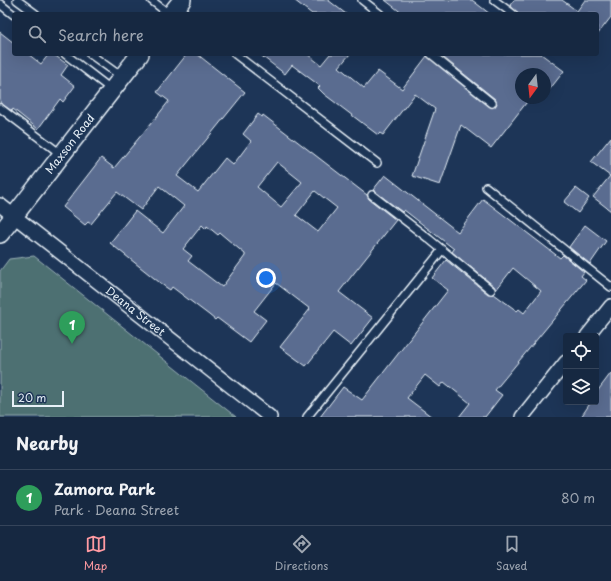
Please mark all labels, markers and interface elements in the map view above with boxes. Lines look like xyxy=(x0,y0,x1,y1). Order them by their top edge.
search box xyxy=(12,12,599,56)
icon: search xyxy=(26,23,48,45)
text: Search here xyxy=(58,23,144,46)
north arrow xyxy=(515,68,551,104)
street label: Maxson Road xyxy=(41,110,98,177)
your location xyxy=(256,268,276,288)
street label: Deana Street xyxy=(102,282,170,340)
pin: 1 xyxy=(59,311,85,344)
map controls xyxy=(563,333,599,405)
button: locate xyxy=(563,333,599,369)
button: layers xyxy=(563,369,599,405)
scale bar xyxy=(12,389,64,408)
text: 20 m xyxy=(18,389,46,406)
text: Nearby xyxy=(16,430,78,456)
text: Zamora Park xyxy=(54,477,156,500)
text: 1 xyxy=(26,488,32,507)
text: 80 m xyxy=(561,488,595,507)
text: Park · Deana Street xyxy=(54,500,179,519)
tab: Map xyxy=(84,533,107,574)
tab: Directions xyxy=(275,533,328,574)
tab: Saved xyxy=(496,533,527,574)

